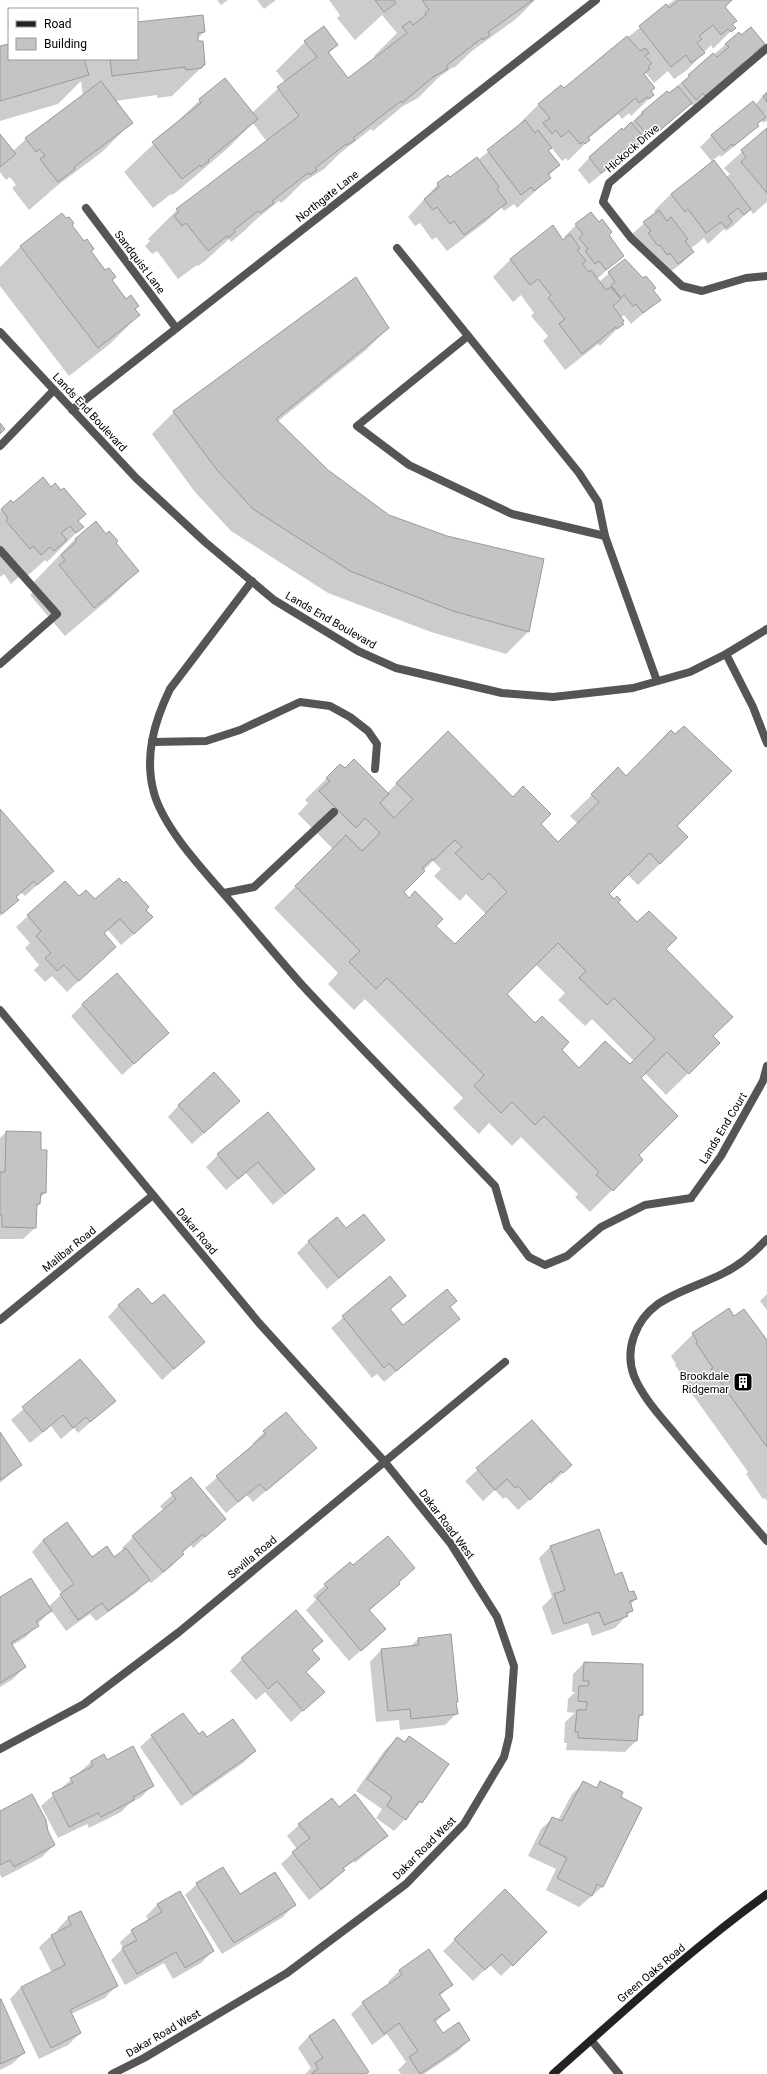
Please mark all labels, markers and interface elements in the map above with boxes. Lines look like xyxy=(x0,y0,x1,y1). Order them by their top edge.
legend xyxy=(8,8,138,60)
text: Road xyxy=(44,17,72,31)
text: Building xyxy=(44,37,87,51)
street label: Hickock Drive xyxy=(603,121,662,175)
street label: Northgate Lane xyxy=(293,168,361,225)
street label: Sandquist Lane xyxy=(112,228,168,297)
street label: Lands End Boulevard xyxy=(50,370,129,454)
street label: Lands End Boulevard xyxy=(283,589,378,652)
street label: Lands End Court xyxy=(697,1090,750,1166)
street label: Dakar Road xyxy=(173,1206,220,1257)
street label: Malibar Road xyxy=(40,1224,99,1275)
place label: Brookdale Ridgemar xyxy=(680,1370,729,1396)
building icon: Brookdale Ridgemar xyxy=(732,1371,754,1393)
street label: Dakar Road West xyxy=(416,1487,477,1562)
street label: Sevilla Road xyxy=(225,1533,279,1582)
street label: Dakar Road West xyxy=(390,1814,459,1883)
street label: Green Oaks Road xyxy=(615,1941,688,2005)
street label: Dakar Road West xyxy=(124,2007,203,2060)

